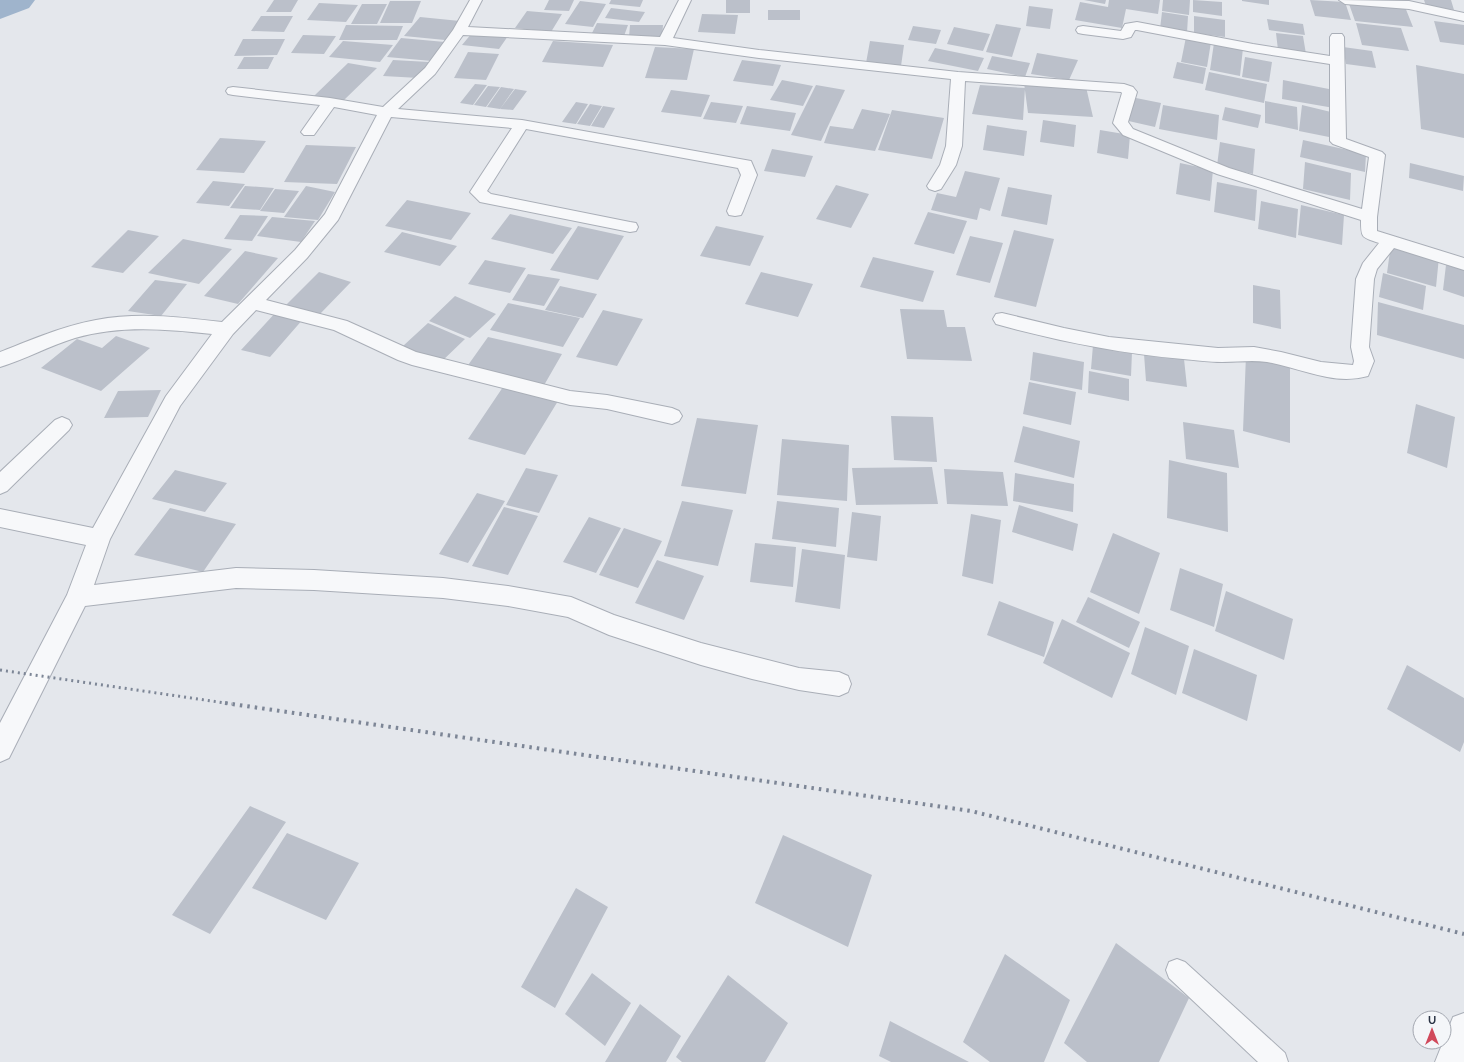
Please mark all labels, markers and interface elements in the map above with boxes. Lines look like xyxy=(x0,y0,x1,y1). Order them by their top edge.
north arrow xyxy=(1412,1010,1452,1050)
text: U xyxy=(1428,1014,1436,1027)

